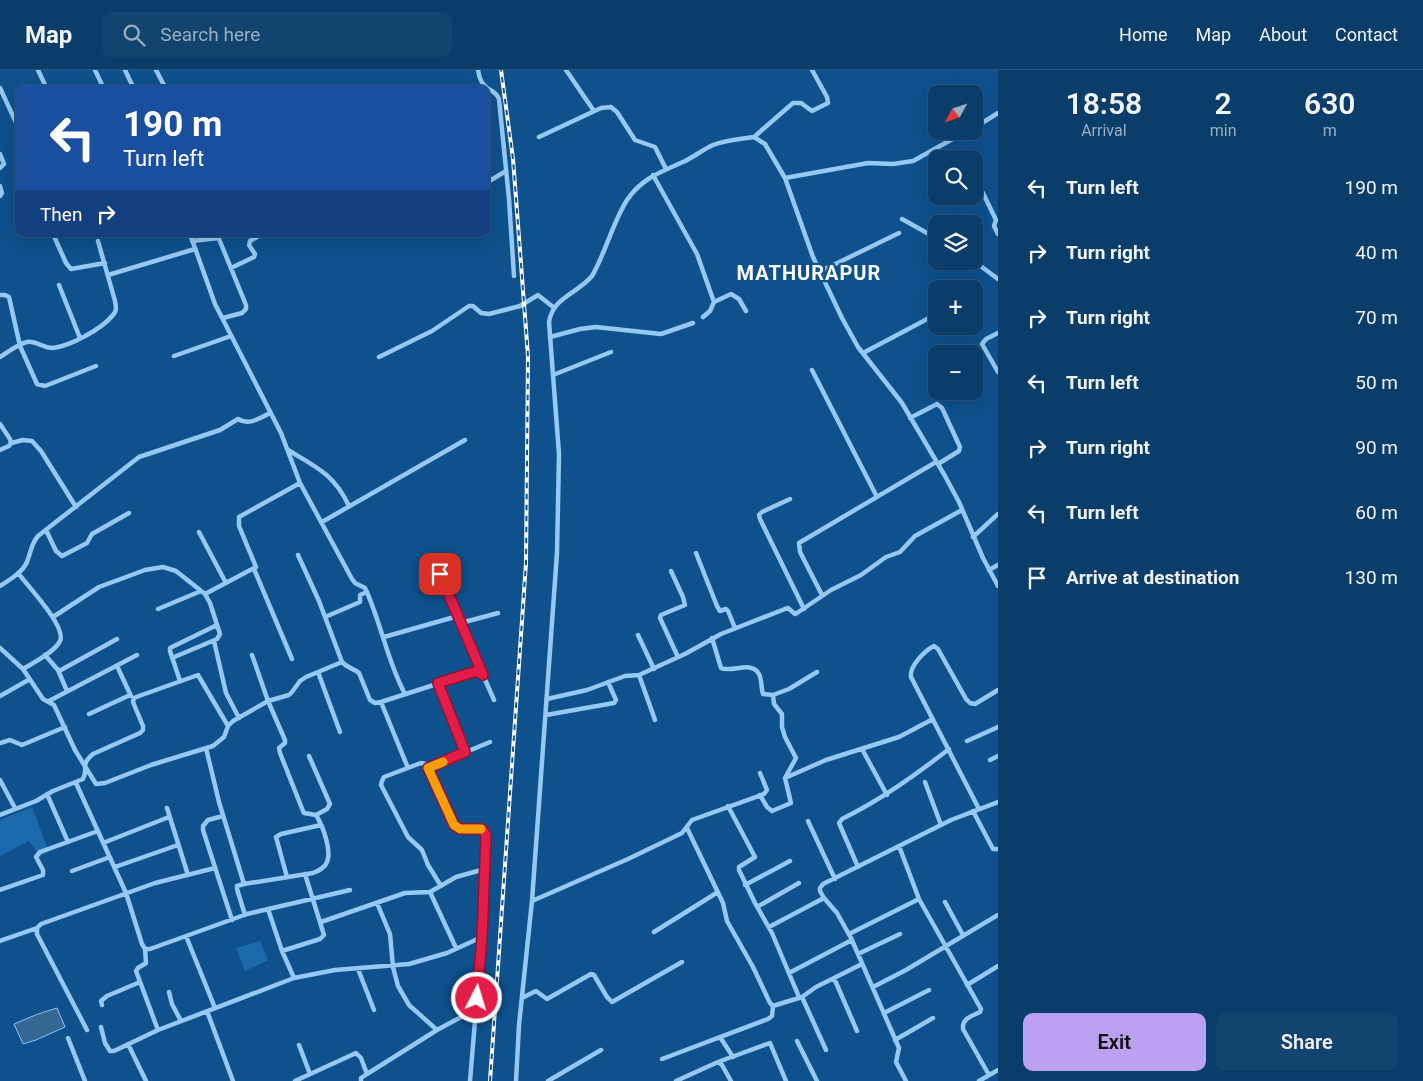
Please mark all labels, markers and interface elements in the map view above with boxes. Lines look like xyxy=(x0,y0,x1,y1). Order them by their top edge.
search box xyxy=(102,12,452,57)
text: Map xyxy=(25,21,72,49)
icon: search xyxy=(120,21,148,49)
text: Search here xyxy=(160,23,260,46)
text: Home xyxy=(1119,24,1168,45)
text: Map xyxy=(1196,24,1231,45)
text: About xyxy=(1259,24,1307,45)
text: Contact xyxy=(1335,24,1398,45)
north arrow xyxy=(928,85,982,140)
map controls xyxy=(928,85,983,400)
text: 18:58 xyxy=(1066,86,1142,121)
text: 2 xyxy=(1215,86,1232,121)
text: 630 xyxy=(1304,86,1355,121)
text: 190 m xyxy=(123,104,222,145)
icon: left xyxy=(40,105,105,170)
text: Arrival xyxy=(1081,121,1127,140)
text: min xyxy=(1210,121,1237,140)
text: m xyxy=(1323,121,1337,140)
text: Turn left xyxy=(123,146,204,171)
button: search xyxy=(928,150,983,205)
icon: left xyxy=(1023,174,1051,202)
text: Turn left xyxy=(1066,176,1139,199)
text: 190 m xyxy=(1345,176,1398,199)
icon: right xyxy=(92,200,120,228)
text: Then xyxy=(40,203,82,226)
button: layers xyxy=(928,215,983,270)
icon: right xyxy=(1023,239,1051,267)
text: Turn right xyxy=(1066,241,1150,264)
text: 40 m xyxy=(1355,241,1398,264)
district label: MATHURAPUR xyxy=(737,261,881,285)
button: + xyxy=(928,280,983,335)
icon: right xyxy=(1023,304,1051,332)
text: Turn right xyxy=(1066,306,1150,329)
text: 70 m xyxy=(1355,306,1398,329)
button: − xyxy=(928,345,983,400)
icon: left xyxy=(1023,369,1051,397)
text: Turn left xyxy=(1066,371,1139,394)
text: 50 m xyxy=(1355,371,1398,394)
icon: right xyxy=(1023,434,1051,462)
text: Turn right xyxy=(1066,436,1150,459)
text: 90 m xyxy=(1355,436,1398,459)
icon: left xyxy=(1023,499,1051,527)
text: Turn left xyxy=(1066,501,1139,524)
text: 60 m xyxy=(1355,501,1398,524)
pin xyxy=(419,553,461,595)
icon: arrive xyxy=(426,560,454,588)
icon: arrive xyxy=(1023,564,1051,592)
text: Arrive at destination xyxy=(1066,566,1239,589)
text: 130 m xyxy=(1345,566,1398,589)
position arrow xyxy=(450,971,502,1023)
button: Exit xyxy=(1023,1013,1206,1071)
button: Share xyxy=(1216,1013,1398,1071)

